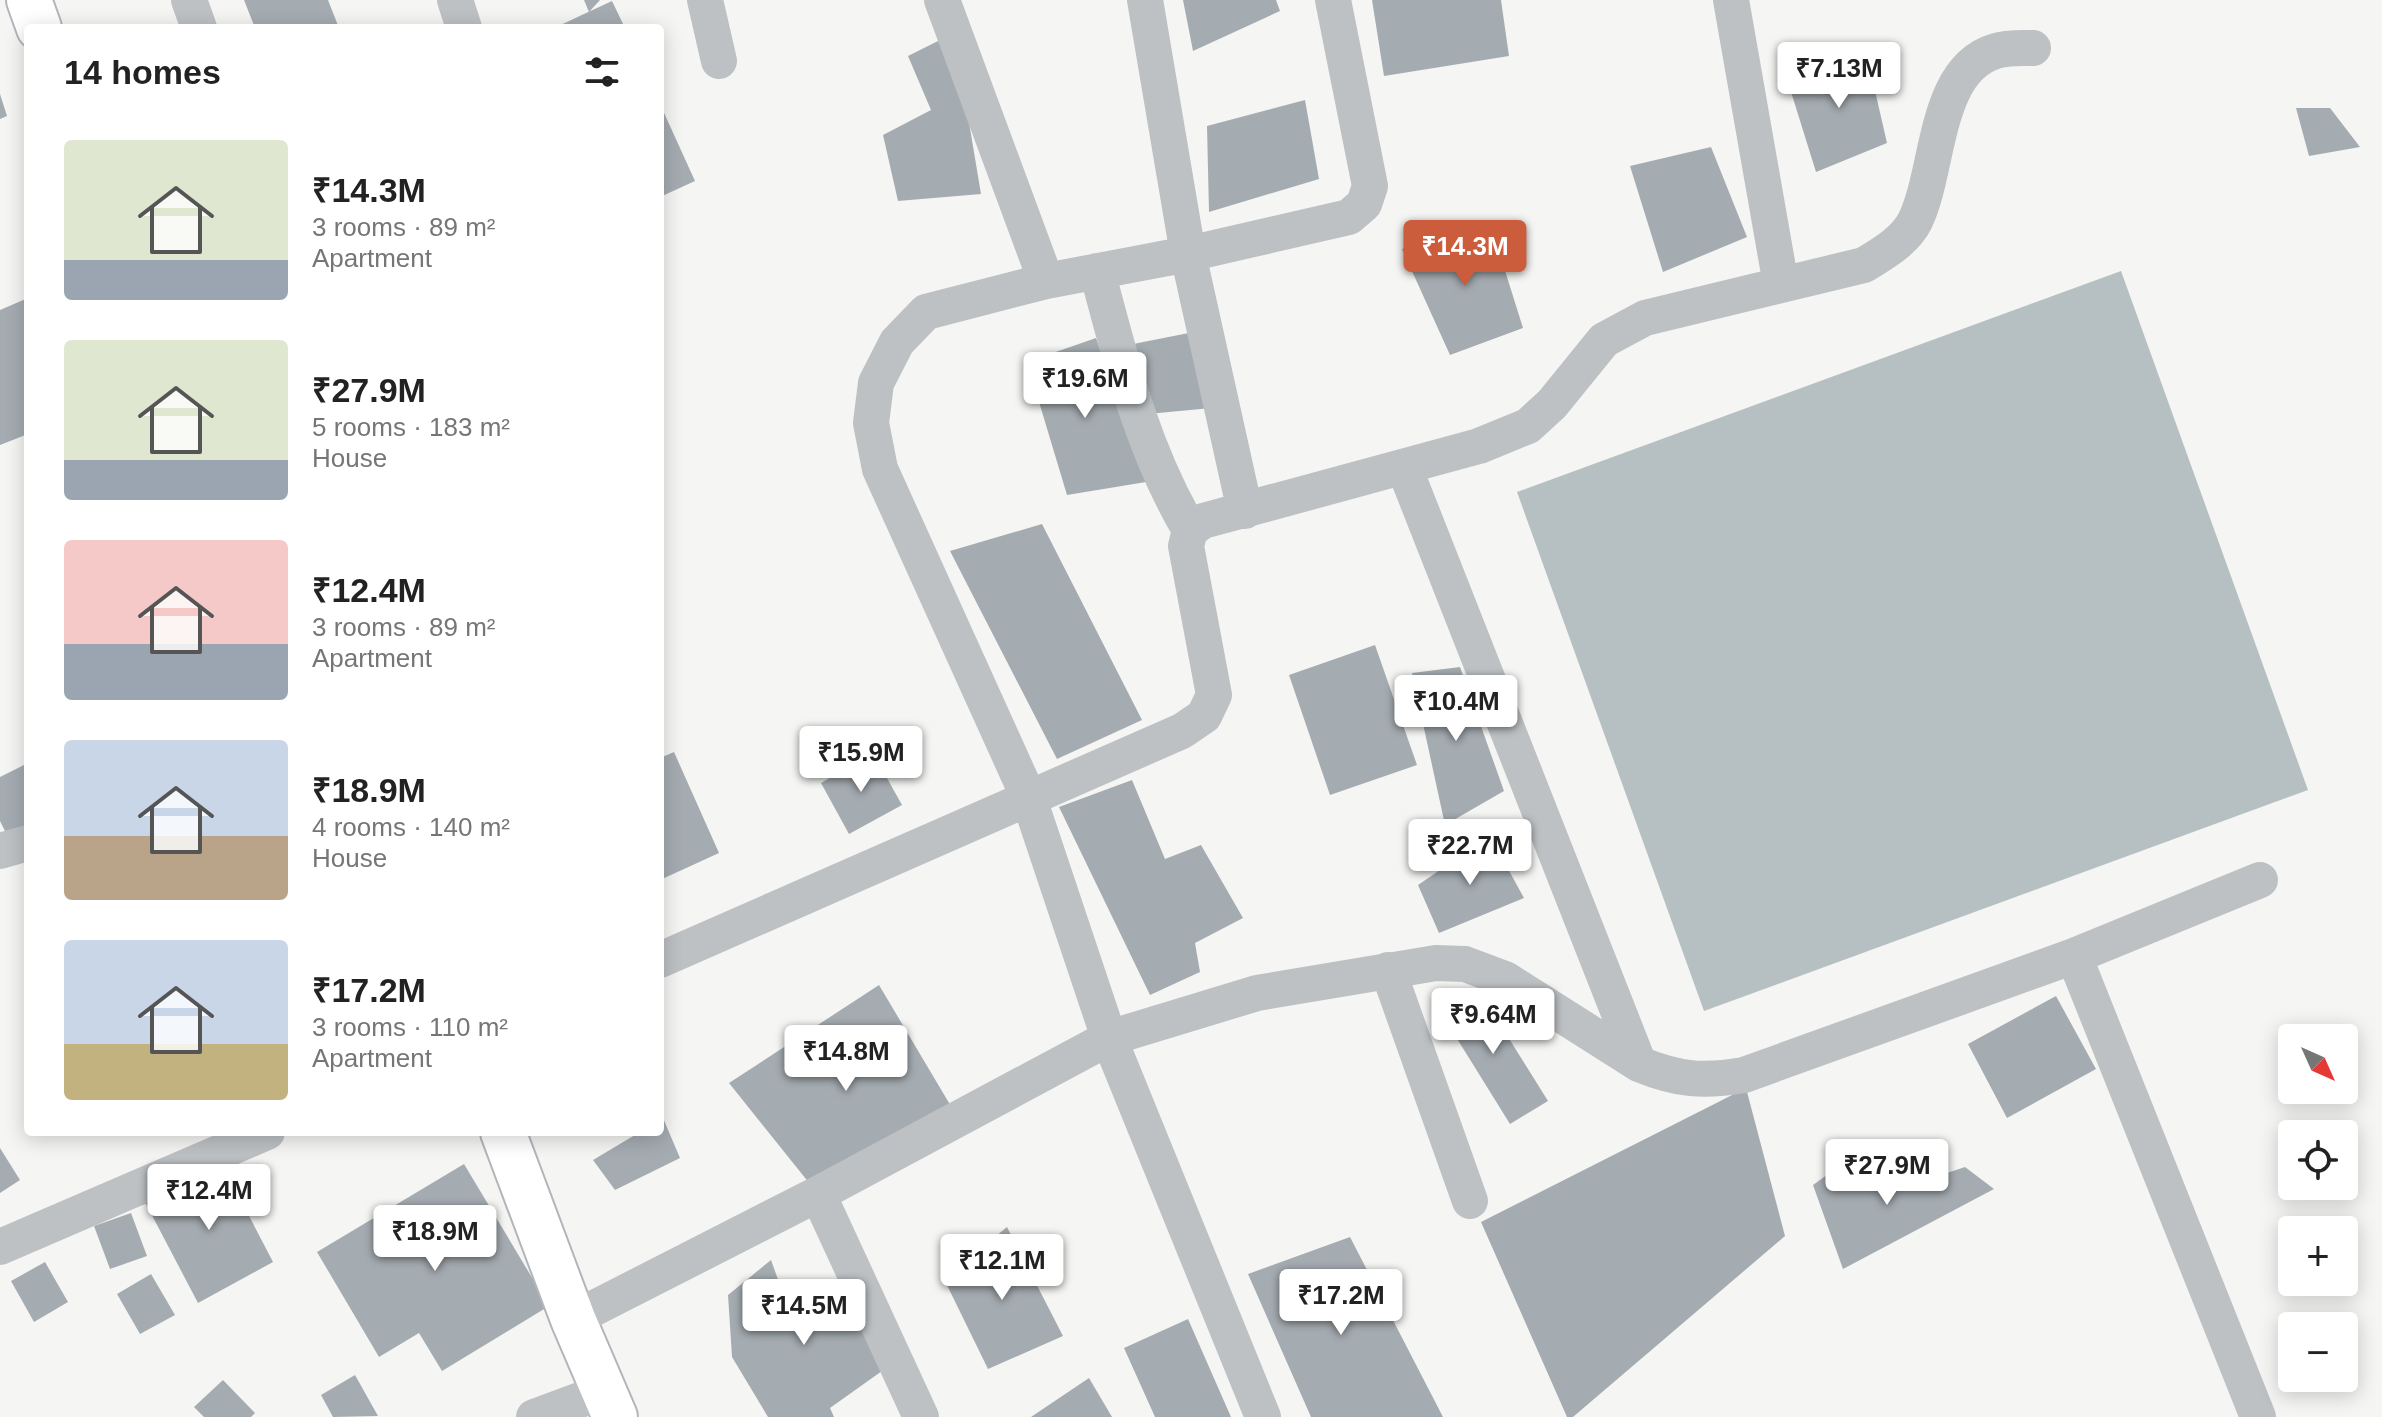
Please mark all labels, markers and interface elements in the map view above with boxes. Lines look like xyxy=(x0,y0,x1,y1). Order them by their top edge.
pin: ₹7.13M xyxy=(1774,42,1904,110)
icon: filters xyxy=(580,50,624,94)
text: 14 homes xyxy=(64,53,221,91)
text: ₹7.13M xyxy=(1795,53,1883,83)
text: ₹14.3M xyxy=(312,171,426,209)
icon: home xyxy=(128,172,224,268)
text: 3 rooms · 89 m² xyxy=(312,212,496,242)
pin: ₹14.3M xyxy=(1400,220,1530,288)
text: ₹14.3M xyxy=(1421,231,1509,261)
text: Apartment xyxy=(312,243,432,273)
pin: ₹19.6M xyxy=(1020,352,1150,420)
text: ₹19.6M xyxy=(1041,363,1129,393)
text: ₹27.9M xyxy=(312,371,426,409)
icon: home xyxy=(128,372,224,468)
text: 5 rooms · 183 m² xyxy=(312,412,510,442)
text: House xyxy=(312,443,387,473)
text: ₹12.4M xyxy=(312,571,426,609)
icon: home xyxy=(128,572,224,668)
text: 3 rooms · 89 m² xyxy=(312,612,496,642)
text: Apartment xyxy=(312,643,432,673)
pin: ₹10.4M xyxy=(1391,675,1521,743)
text: ₹10.4M xyxy=(1412,686,1500,716)
pin: ₹15.9M xyxy=(796,726,926,794)
text: ₹15.9M xyxy=(817,737,905,767)
text: ₹18.9M xyxy=(312,771,426,809)
icon: home xyxy=(128,772,224,868)
text: 4 rooms · 140 m² xyxy=(312,812,510,842)
pin: ₹22.7M xyxy=(1405,819,1535,887)
text: ₹22.7M xyxy=(1426,830,1514,860)
text: House xyxy=(312,843,387,873)
text: ₹17.2M xyxy=(312,971,426,1009)
icon: home xyxy=(128,972,224,1068)
pin: ₹9.64M xyxy=(1428,988,1558,1056)
text: ₹9.64M xyxy=(1449,999,1537,1029)
text: 3 rooms · 110 m² xyxy=(312,1012,508,1042)
north arrow xyxy=(2278,1024,2358,1104)
map controls xyxy=(2278,1024,2358,1392)
pin: ₹14.8M xyxy=(781,1025,911,1093)
text: ₹14.8M xyxy=(802,1036,890,1066)
text: Apartment xyxy=(312,1043,432,1073)
button: locate xyxy=(2278,1120,2358,1200)
pin: ₹27.9M xyxy=(1822,1139,1952,1207)
text: ₹27.9M xyxy=(1843,1150,1931,1180)
pin: ₹12.4M xyxy=(144,1164,274,1232)
text: ₹12.4M xyxy=(165,1175,253,1205)
pin: ₹18.9M xyxy=(370,1205,500,1273)
text: ₹18.9M xyxy=(391,1216,479,1246)
button: + xyxy=(2278,1216,2358,1296)
pin: ₹12.1M xyxy=(937,1234,1067,1302)
text: ₹12.1M xyxy=(958,1245,1046,1275)
pin: ₹17.2M xyxy=(1276,1269,1406,1337)
pin: ₹14.5M xyxy=(739,1279,869,1347)
text: ₹17.2M xyxy=(1297,1280,1385,1310)
text: ₹14.5M xyxy=(760,1290,848,1320)
button: − xyxy=(2278,1312,2358,1392)

